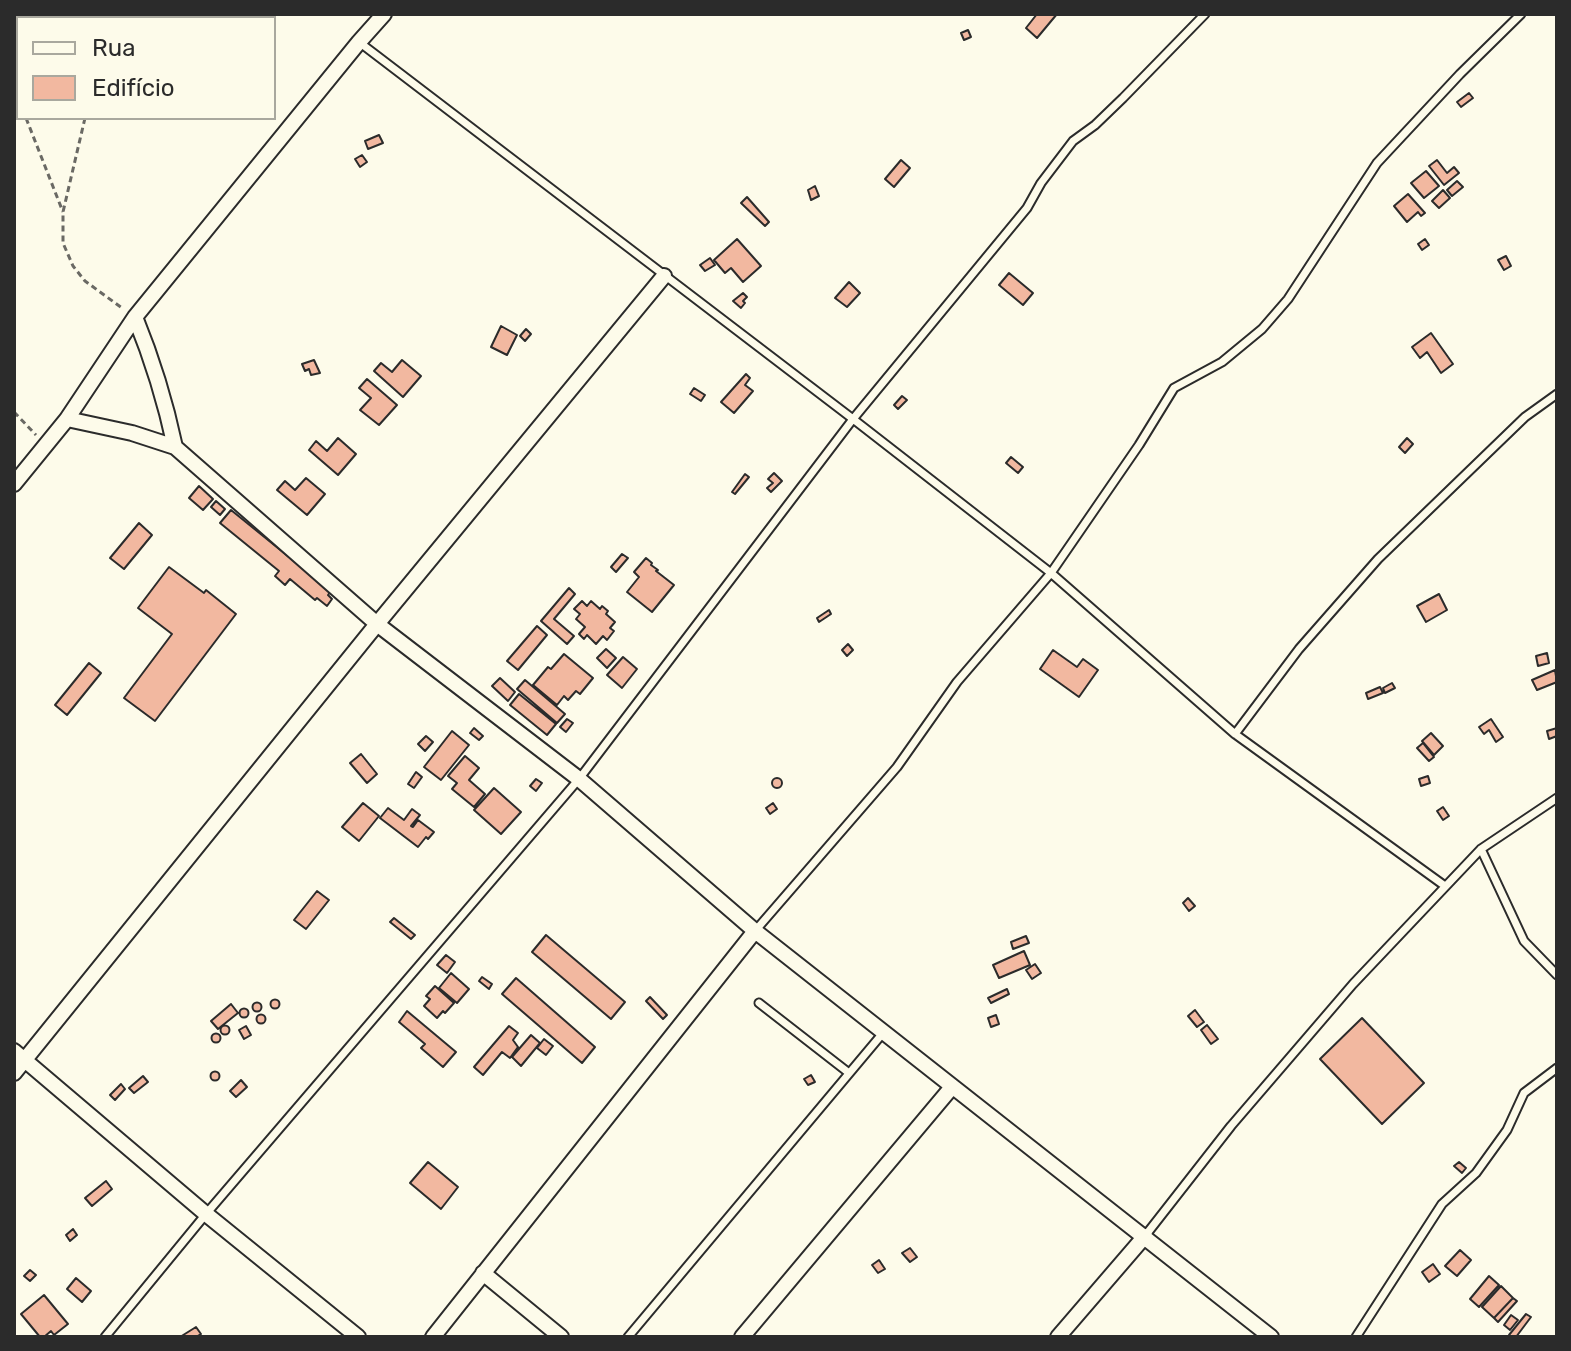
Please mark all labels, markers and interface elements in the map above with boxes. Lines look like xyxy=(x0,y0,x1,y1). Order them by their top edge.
legend xyxy=(16,16,276,120)
text: Rua xyxy=(92,34,135,62)
text: Edifício xyxy=(92,74,175,102)

